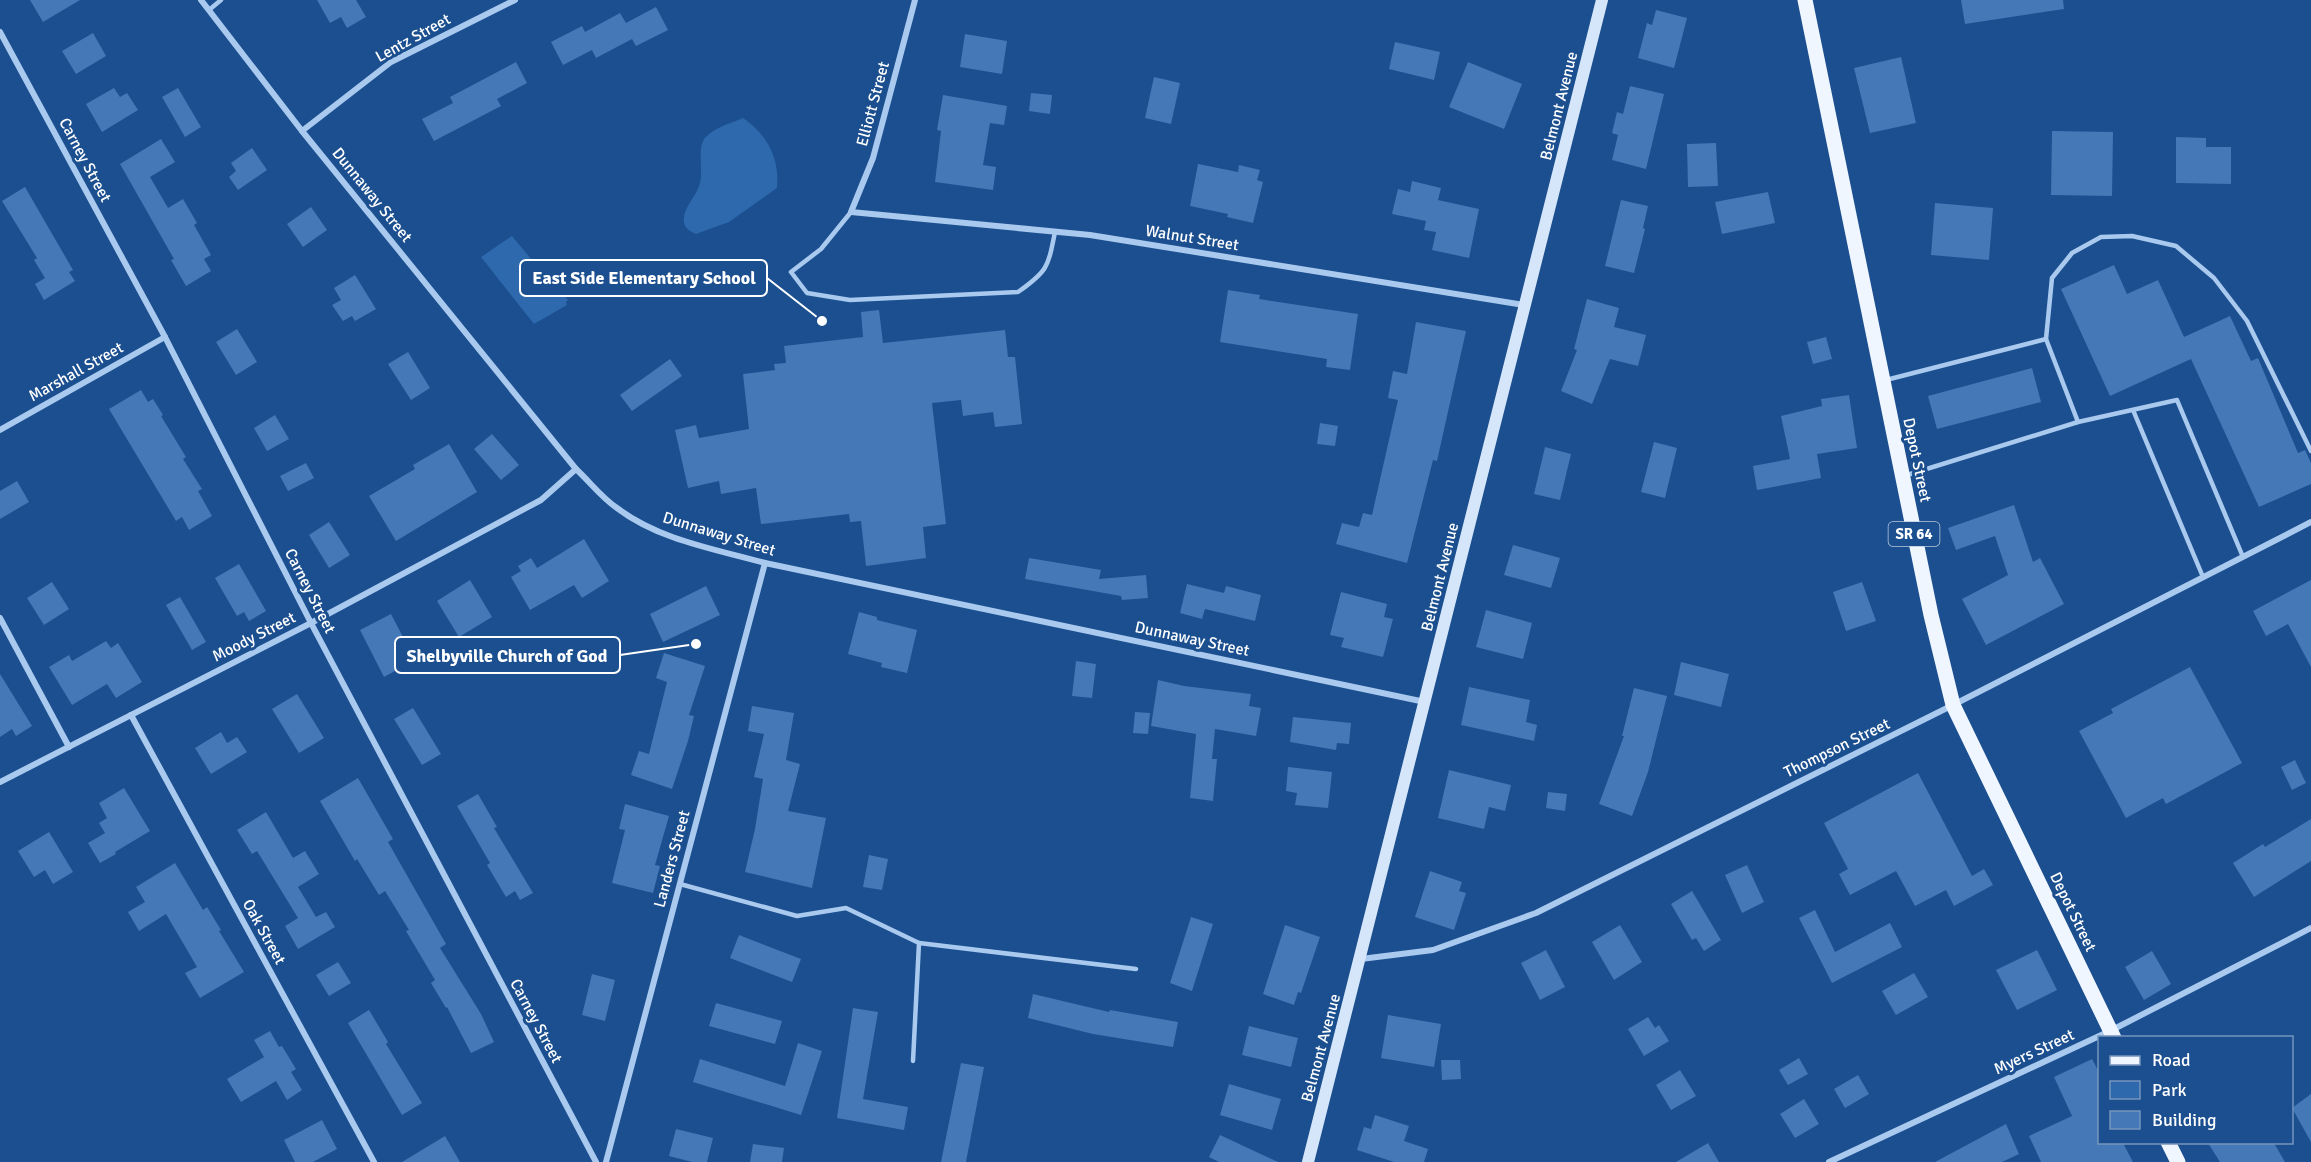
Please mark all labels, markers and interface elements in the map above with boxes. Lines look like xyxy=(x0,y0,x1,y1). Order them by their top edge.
street label: Lentz Street xyxy=(372,9,454,67)
street label: Belmont Avenue xyxy=(1536,50,1582,162)
street label: Elliott Street xyxy=(852,59,894,149)
street label: Carney Street xyxy=(54,114,116,206)
street label: Dunnaway Street xyxy=(328,143,417,247)
street label: Walnut Street xyxy=(1144,221,1240,255)
callout: East Side Elementary School xyxy=(520,260,767,296)
text: East Side Elementary School xyxy=(532,267,756,289)
street label: Marshall Street xyxy=(25,338,127,406)
street label: Depot Street xyxy=(1898,416,1936,504)
street label: Dunnaway Street xyxy=(660,507,778,561)
street label: Belmont Avenue xyxy=(1417,521,1463,633)
road number: SR 64 xyxy=(1888,522,1940,546)
street label: Carney Street xyxy=(280,545,340,637)
street label: Moody Street xyxy=(209,607,299,667)
street label: Dunnaway Street xyxy=(1133,617,1251,661)
callout: Shelbyville Church of God xyxy=(395,637,620,673)
text: Shelbyville Church of God xyxy=(407,645,608,667)
street label: Thompson Street xyxy=(1781,714,1894,782)
street label: Landers Street xyxy=(649,808,695,910)
street label: Depot Street xyxy=(2045,869,2101,955)
street label: Oak Street xyxy=(238,896,290,969)
street label: Carney Street xyxy=(505,975,567,1067)
street label: Belmont Avenue xyxy=(1297,992,1345,1104)
street label: Myers Street xyxy=(1991,1025,2078,1079)
legend xyxy=(2098,1036,2293,1144)
text: Road xyxy=(2152,1049,2191,1071)
text: Park xyxy=(2152,1079,2187,1101)
text: Building xyxy=(2152,1109,2216,1131)

